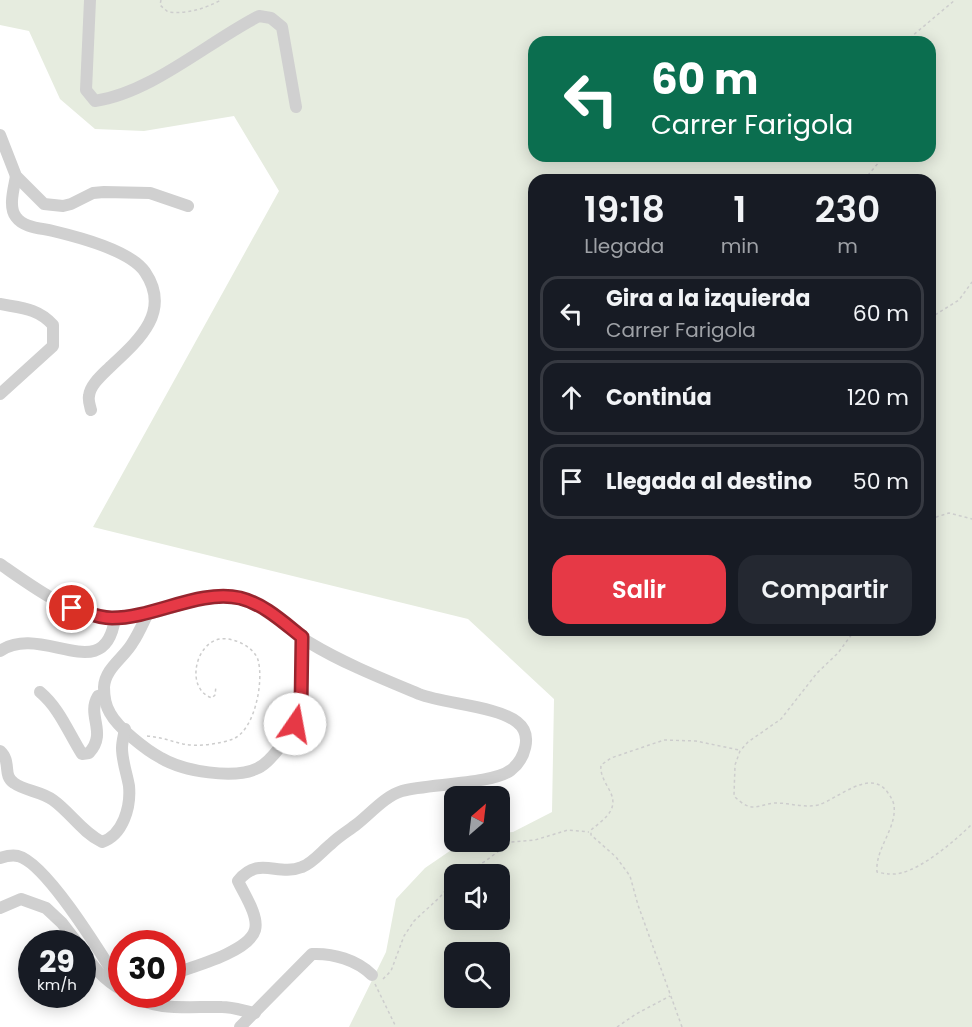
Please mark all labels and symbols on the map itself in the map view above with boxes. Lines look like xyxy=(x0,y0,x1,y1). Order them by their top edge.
pin xyxy=(46,582,97,633)
position arrow xyxy=(263,692,327,756)
north arrow xyxy=(444,786,510,852)
speed limit sign: 30 xyxy=(108,930,186,1008)

